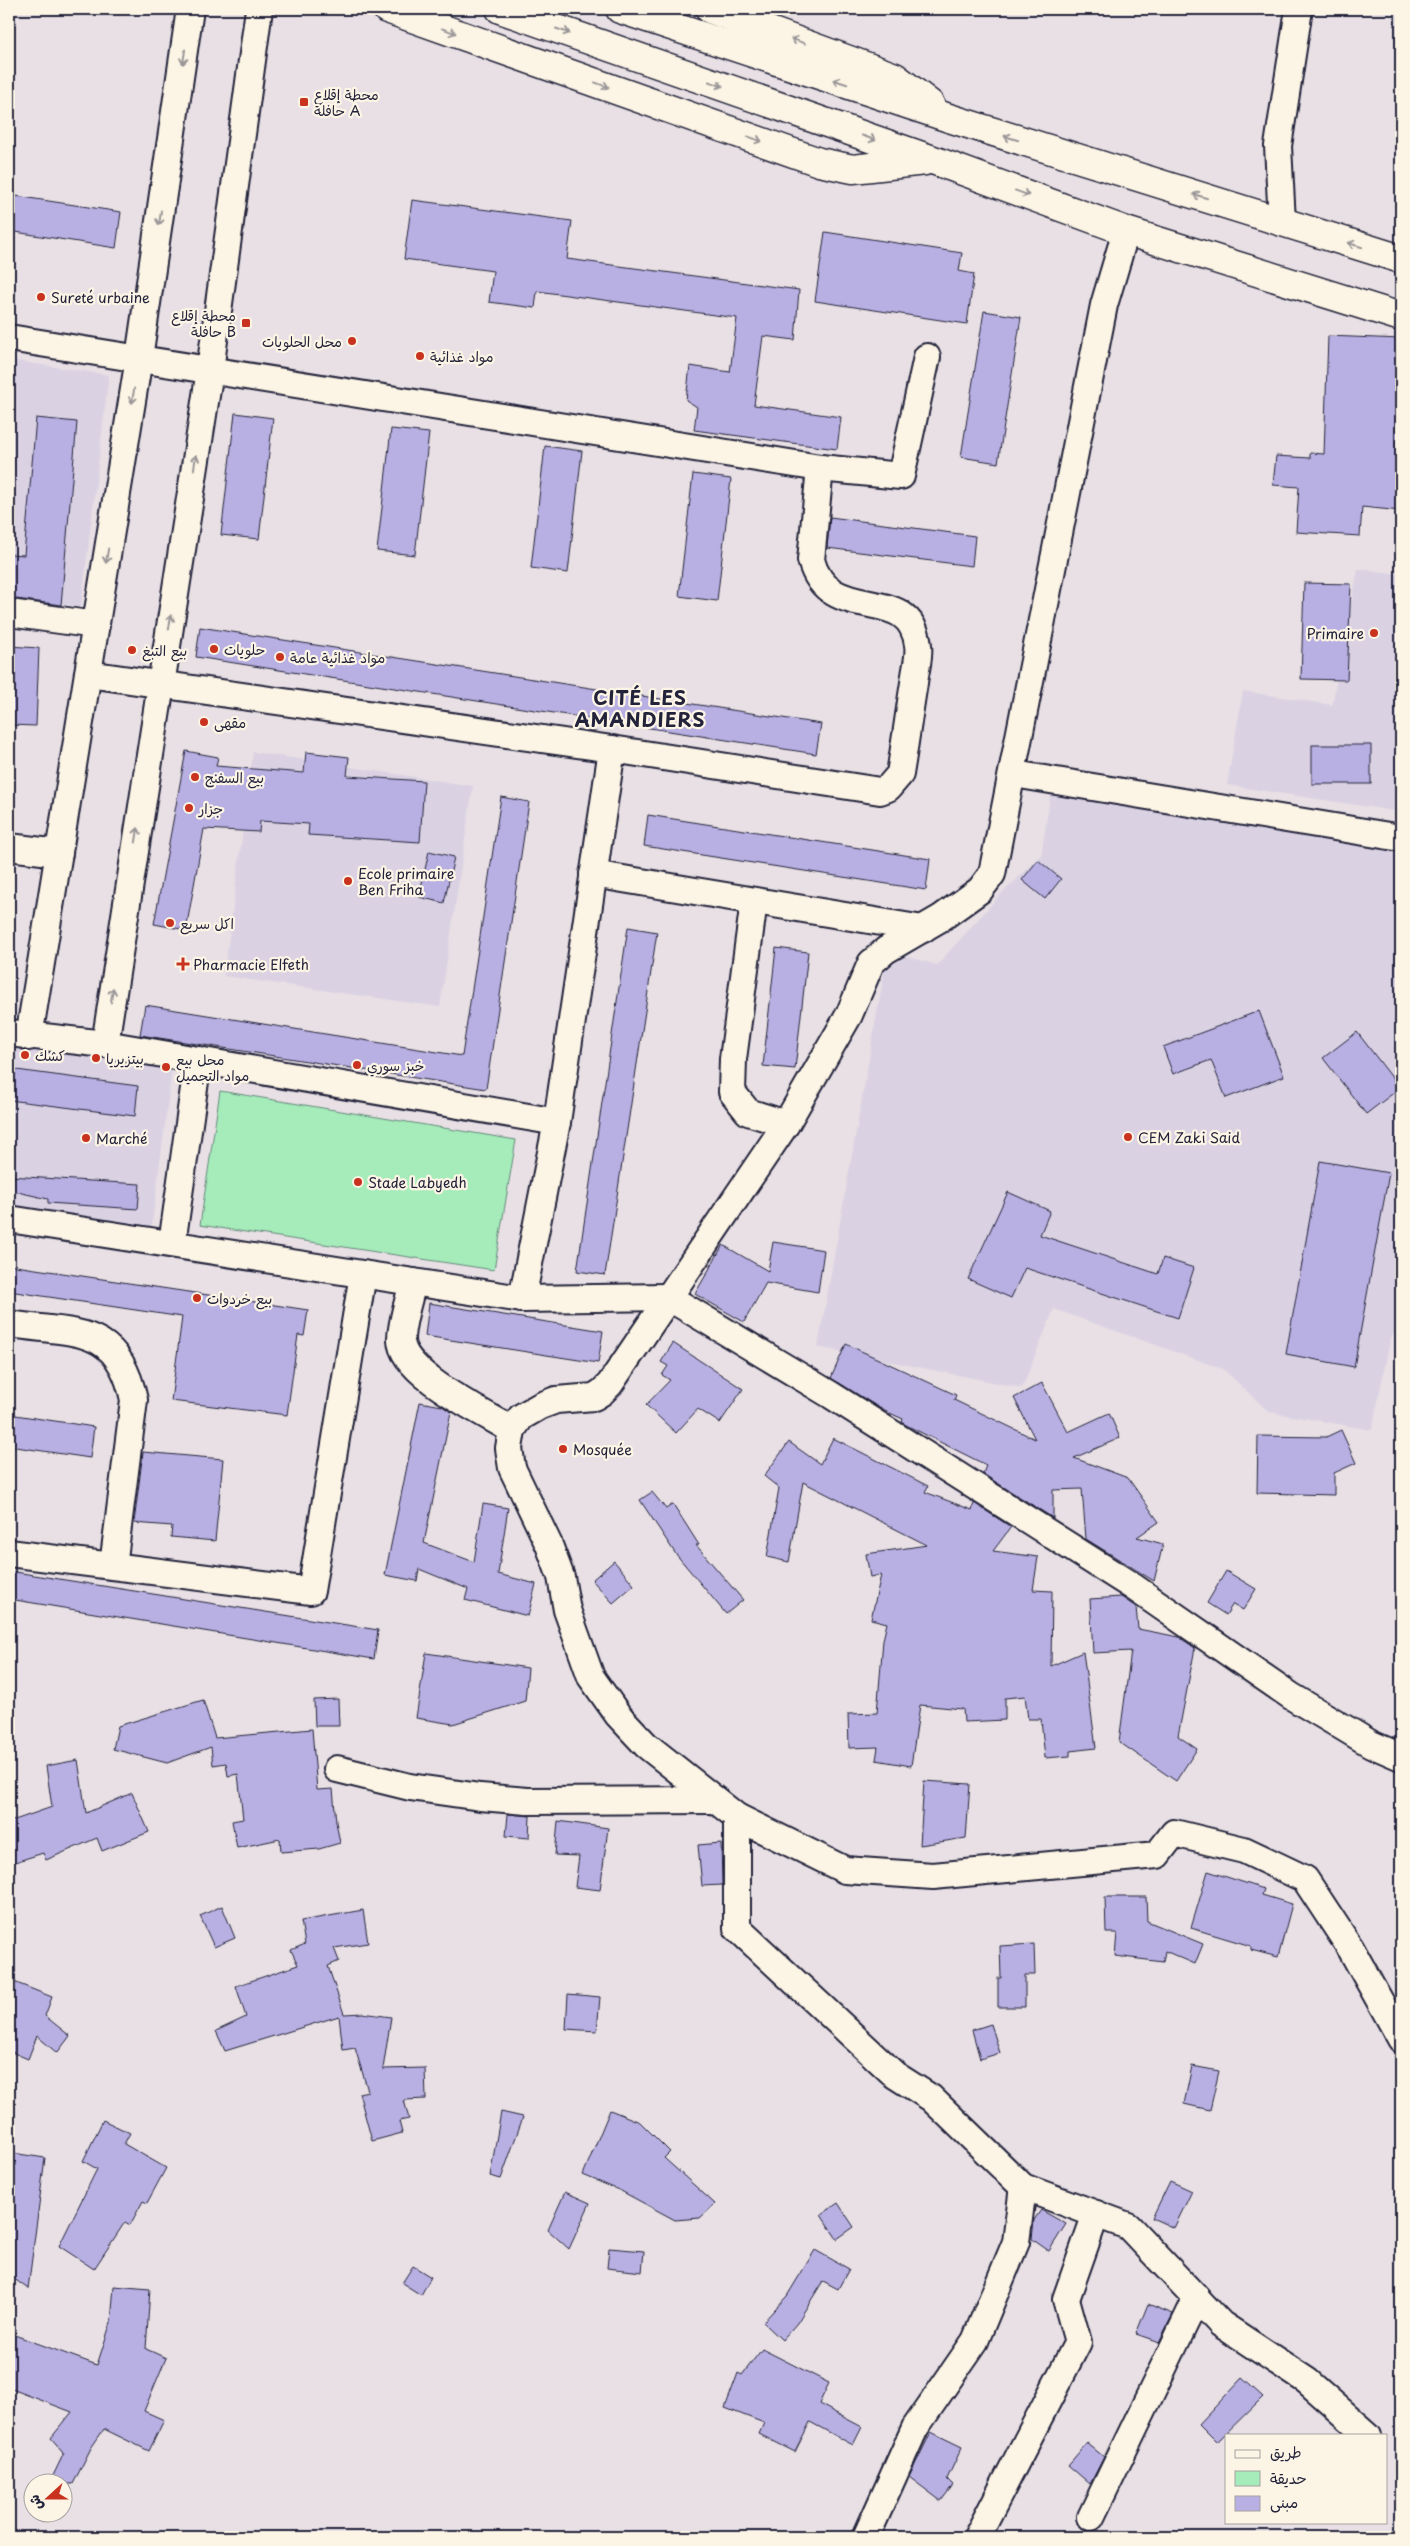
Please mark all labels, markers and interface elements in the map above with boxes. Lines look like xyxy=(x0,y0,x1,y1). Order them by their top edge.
one-way arrow xyxy=(554,26,570,36)
one-way arrow xyxy=(441,27,456,36)
one-way arrow xyxy=(791,36,806,45)
one-way arrow xyxy=(178,49,188,65)
one-way arrow xyxy=(833,77,848,86)
one-way arrow xyxy=(708,80,723,89)
one-way arrow xyxy=(594,81,609,90)
place label: محطة إقلاع حافلة A xyxy=(314,84,379,121)
marker: محطة إقلاع حافلة A xyxy=(298,96,310,108)
one-way arrow xyxy=(1003,132,1019,142)
one-way arrow xyxy=(861,134,877,143)
one-way arrow xyxy=(747,135,763,144)
one-way arrow xyxy=(1014,189,1030,198)
one-way arrow xyxy=(1192,191,1208,201)
one-way arrow xyxy=(155,209,165,225)
one-way arrow xyxy=(1347,239,1363,249)
place label: Sureté urbaine xyxy=(51,287,150,308)
marker: Sureté urbaine xyxy=(35,291,47,303)
place label: محطة إقلاع حافلة B xyxy=(171,305,236,342)
marker: محطة إقلاع حافلة B xyxy=(240,317,252,329)
place label: محل الحلويات xyxy=(262,331,342,352)
marker: محل الحلويات xyxy=(346,335,358,347)
place label: مواد غذائية xyxy=(430,346,494,367)
marker: مواد غذائية xyxy=(414,350,426,362)
one-way arrow xyxy=(127,387,137,403)
one-way arrow xyxy=(191,454,201,470)
one-way arrow xyxy=(101,548,111,564)
one-way arrow xyxy=(165,615,175,631)
place label: Primaire xyxy=(1307,623,1364,644)
marker: Primaire xyxy=(1368,627,1380,639)
place label: حلويات xyxy=(224,639,265,660)
place label: بيع التبغ xyxy=(142,640,187,662)
marker: حلويات xyxy=(208,643,220,655)
marker: بيع التبغ xyxy=(126,644,138,656)
place label: مواد غذائية عامة xyxy=(290,647,385,668)
marker: مواد غذائية عامة xyxy=(274,651,286,663)
district label: CITÉ LES AMANDIERS xyxy=(575,683,705,733)
place label: مقهى xyxy=(214,712,246,733)
marker: مقهى xyxy=(198,716,210,728)
place label: بيع السفنج xyxy=(205,767,264,789)
marker: بيع السفنج xyxy=(189,771,201,783)
place label: جزار xyxy=(198,798,223,819)
marker: جزار xyxy=(183,802,195,814)
one-way arrow xyxy=(132,827,142,843)
place label: Ecole primaire Ben Friha xyxy=(358,863,454,900)
marker: Ecole primaire Ben Friha xyxy=(342,875,354,887)
place label: اكل سريع xyxy=(180,913,234,935)
marker: اكل سريع xyxy=(164,917,176,929)
place label: Pharmacie Elfeth xyxy=(193,954,309,975)
marker: Pharmacie Elfeth xyxy=(177,958,189,970)
one-way arrow xyxy=(107,988,117,1004)
place label: كشك xyxy=(35,1045,65,1066)
place label: بيتزيريا xyxy=(106,1048,144,1069)
marker: كشك xyxy=(19,1049,31,1061)
place label: محل بيع مواد التجميل xyxy=(176,1049,249,1086)
marker: بيتزيريا xyxy=(90,1052,102,1064)
place label: خبز سوري xyxy=(367,1055,424,1077)
marker: خبز سوري xyxy=(351,1059,363,1071)
marker: محل بيع مواد التجميل xyxy=(160,1061,172,1073)
place label: CEM Zaki Said xyxy=(1138,1127,1240,1148)
place label: Marché xyxy=(96,1128,147,1149)
marker: CEM Zaki Said xyxy=(1122,1131,1134,1143)
marker: Marché xyxy=(80,1132,92,1144)
place label: Stade Labyedh xyxy=(368,1172,467,1193)
marker: Stade Labyedh xyxy=(352,1176,364,1188)
place label: بيع خردوات xyxy=(207,1288,272,1310)
marker: بيع خردوات xyxy=(191,1292,203,1304)
place label: Mosquée xyxy=(573,1439,632,1460)
marker: Mosquée xyxy=(557,1443,569,1455)
legend xyxy=(1225,2434,1388,2524)
text: طريق xyxy=(1270,2440,1302,2463)
text: حديقة xyxy=(1270,2466,1307,2489)
north arrow xyxy=(22,2474,72,2524)
text: مبنى xyxy=(1270,2490,1298,2513)
text: ش xyxy=(23,2492,48,2514)

